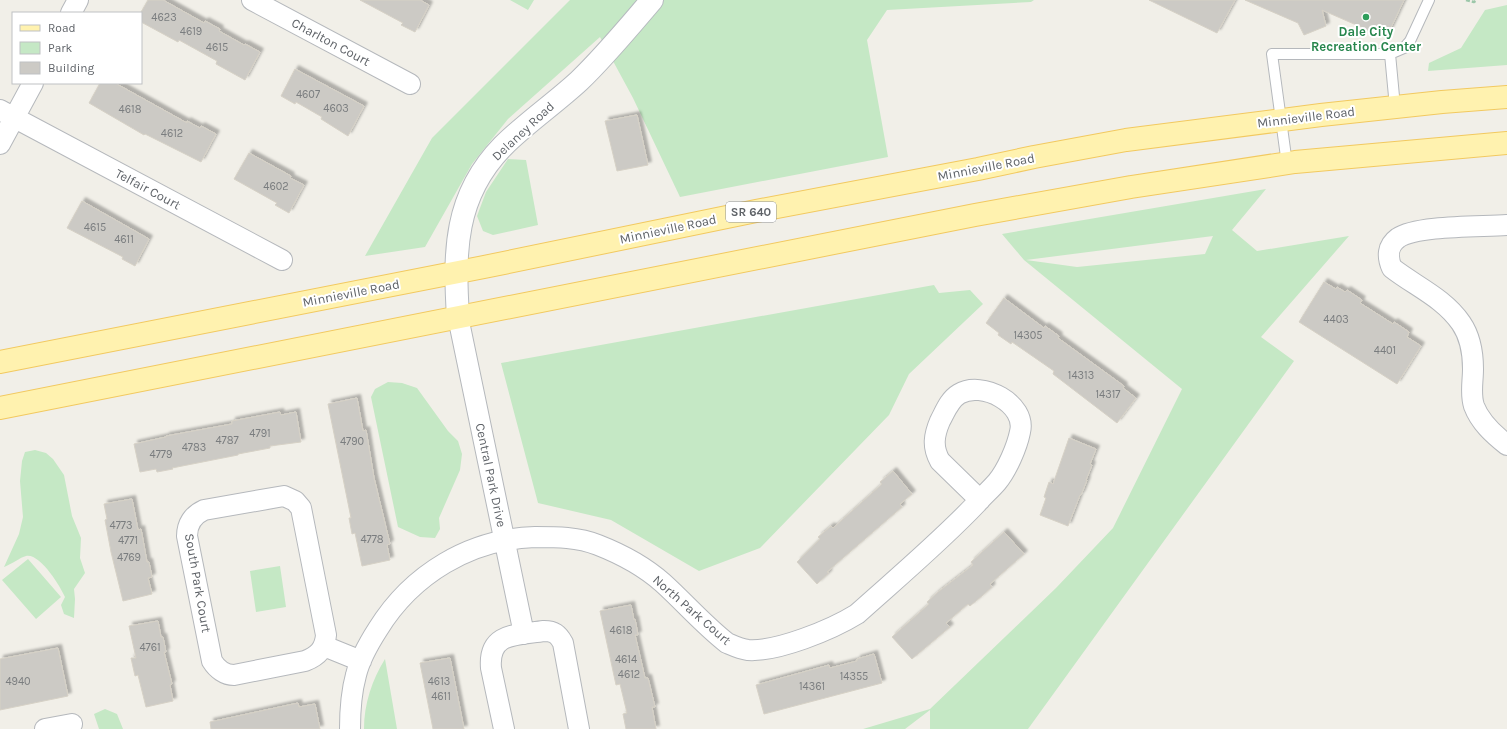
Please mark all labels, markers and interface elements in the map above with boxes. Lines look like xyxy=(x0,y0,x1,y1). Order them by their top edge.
house number: 4623 xyxy=(151,11,177,24)
legend xyxy=(12,12,142,84)
marker: Dale City Recreation Center xyxy=(1361,12,1371,22)
street label: Charlton Court xyxy=(289,15,373,69)
text: Road xyxy=(48,21,76,35)
place label: Dale City Recreation Center xyxy=(1311,24,1422,54)
house number: 4619 xyxy=(180,25,202,38)
text: Park xyxy=(48,41,73,55)
house number: 4615 xyxy=(206,41,228,54)
text: Building xyxy=(48,61,95,75)
house number: 4607 xyxy=(296,88,320,101)
street label: Delaney Road xyxy=(489,98,557,164)
house number: 4603 xyxy=(323,102,349,115)
house number: 4618 xyxy=(119,103,142,116)
street label: Minnieville Road xyxy=(1256,104,1356,130)
house number: 4612 xyxy=(161,127,183,140)
street label: Minnieville Road xyxy=(936,150,1036,184)
street label: Telfair Court xyxy=(113,166,183,212)
house number: 4602 xyxy=(263,180,289,193)
road number: SR 640 xyxy=(726,202,776,222)
street label: Minnieville Road xyxy=(618,211,718,247)
house number: 4615 xyxy=(84,221,106,234)
house number: 4611 xyxy=(114,233,134,246)
street label: Minnieville Road xyxy=(301,276,401,310)
house number: 4403 xyxy=(1323,313,1349,326)
house number: 14305 xyxy=(1013,329,1043,342)
house number: 4401 xyxy=(1374,344,1396,357)
house number: 14313 xyxy=(1068,369,1094,382)
house number: 14317 xyxy=(1095,388,1121,401)
street label: Central Park Drive xyxy=(473,422,509,529)
house number: 4791 xyxy=(249,427,271,440)
house number: 4787 xyxy=(215,434,239,447)
house number: 4790 xyxy=(340,435,364,448)
house number: 4783 xyxy=(182,441,206,454)
house number: 4779 xyxy=(150,448,172,461)
house number: 4773 xyxy=(110,519,132,532)
street label: South Park Court xyxy=(182,532,214,634)
house number: 4778 xyxy=(360,533,384,546)
house number: 4771 xyxy=(118,534,138,547)
house number: 4769 xyxy=(117,551,141,564)
street label: North Park Court xyxy=(650,572,734,648)
house number: 4618 xyxy=(610,624,633,637)
house number: 4761 xyxy=(139,641,161,654)
house number: 4614 xyxy=(615,653,637,666)
house number: 4612 xyxy=(618,668,640,681)
house number: 14355 xyxy=(840,670,868,683)
house number: 4940 xyxy=(5,675,31,688)
house number: 4613 xyxy=(428,675,450,688)
house number: 14361 xyxy=(799,680,825,693)
house number: 4611 xyxy=(431,690,451,703)

